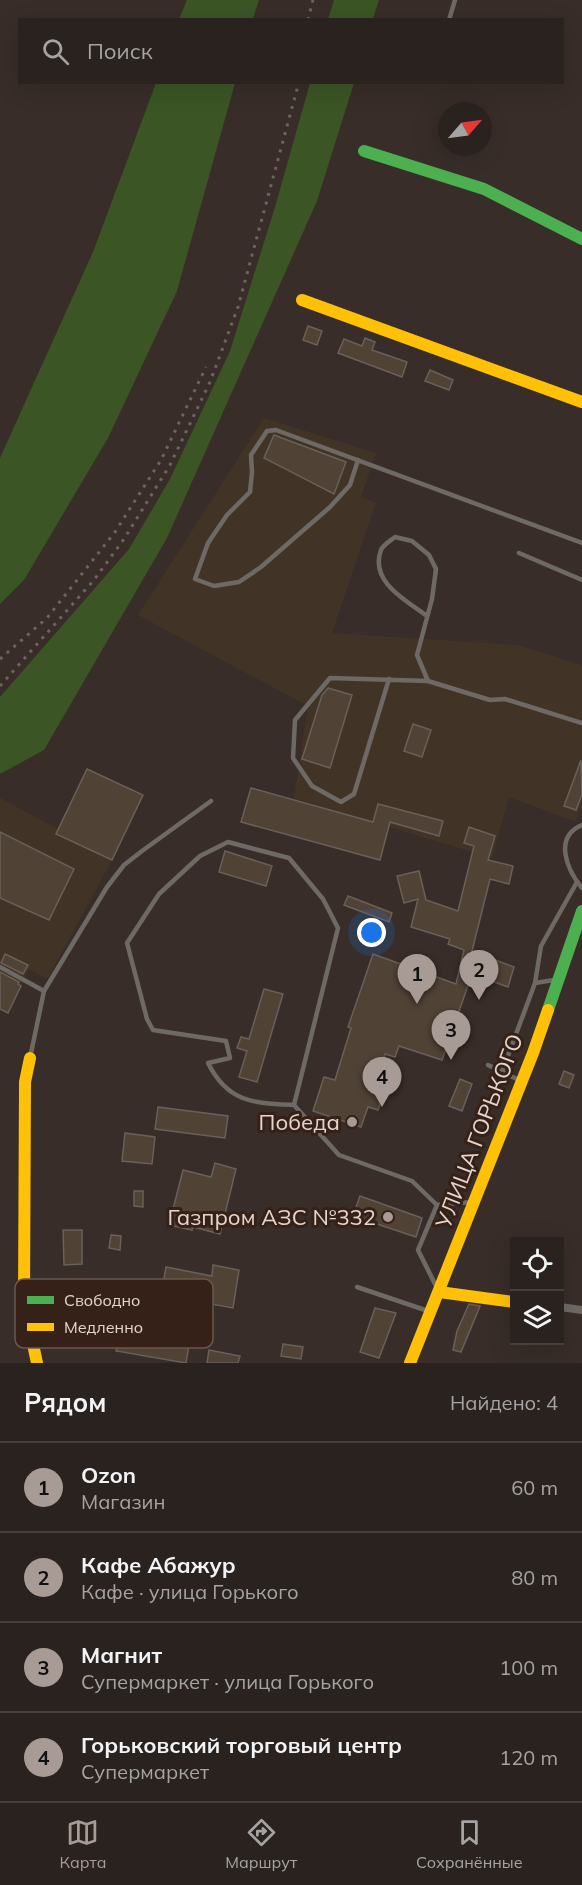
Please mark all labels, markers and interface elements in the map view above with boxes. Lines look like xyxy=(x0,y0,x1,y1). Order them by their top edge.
search box xyxy=(18,18,564,84)
icon: search xyxy=(39,35,72,68)
text: Поиск xyxy=(87,37,153,65)
north arrow xyxy=(438,102,492,156)
your location xyxy=(357,918,386,947)
pin: 2 xyxy=(460,950,498,1000)
pin: 1 xyxy=(398,954,436,1004)
pin: 3 xyxy=(432,1010,470,1060)
street label: УЛИЦА ГОРЬКОГО xyxy=(429,1030,529,1233)
pin: 4 xyxy=(362,1058,401,1107)
place label: Победа xyxy=(259,1108,340,1136)
marker: Победа xyxy=(345,1115,359,1129)
place label: Газпром АЗС №332 xyxy=(168,1203,376,1231)
marker: Газпром АЗС №332 xyxy=(381,1210,395,1224)
map controls xyxy=(510,1237,564,1345)
button: locate xyxy=(510,1237,564,1291)
legend xyxy=(15,1279,213,1348)
text: Свободно xyxy=(64,1290,140,1310)
button: layers xyxy=(510,1291,564,1345)
text: Медленно xyxy=(64,1317,143,1337)
text: Рядом xyxy=(24,1386,107,1419)
text: Найдено: 4 xyxy=(450,1390,558,1415)
text: Ozon xyxy=(81,1461,136,1489)
text: 1 xyxy=(38,1475,50,1500)
text: 60 m xyxy=(511,1475,558,1500)
text: Магазин xyxy=(81,1489,165,1514)
text: Кафе Абажур xyxy=(81,1551,236,1579)
text: 2 xyxy=(38,1565,50,1590)
text: 80 m xyxy=(511,1565,558,1590)
text: Кафе · улица Горького xyxy=(81,1579,299,1604)
text: Магнит xyxy=(81,1641,162,1669)
text: 3 xyxy=(38,1655,50,1680)
text: 100 m xyxy=(499,1655,558,1680)
text: Супермаркет · улица Горького xyxy=(81,1669,374,1694)
text: Горьковский торговый центр xyxy=(81,1731,402,1759)
text: 4 xyxy=(38,1745,50,1770)
text: 120 m xyxy=(499,1745,558,1770)
text: Супермаркет xyxy=(81,1759,209,1784)
tab: Карта xyxy=(59,1816,106,1872)
tab: Маршрут xyxy=(225,1816,297,1872)
tab: Сохранённые xyxy=(416,1816,523,1872)

